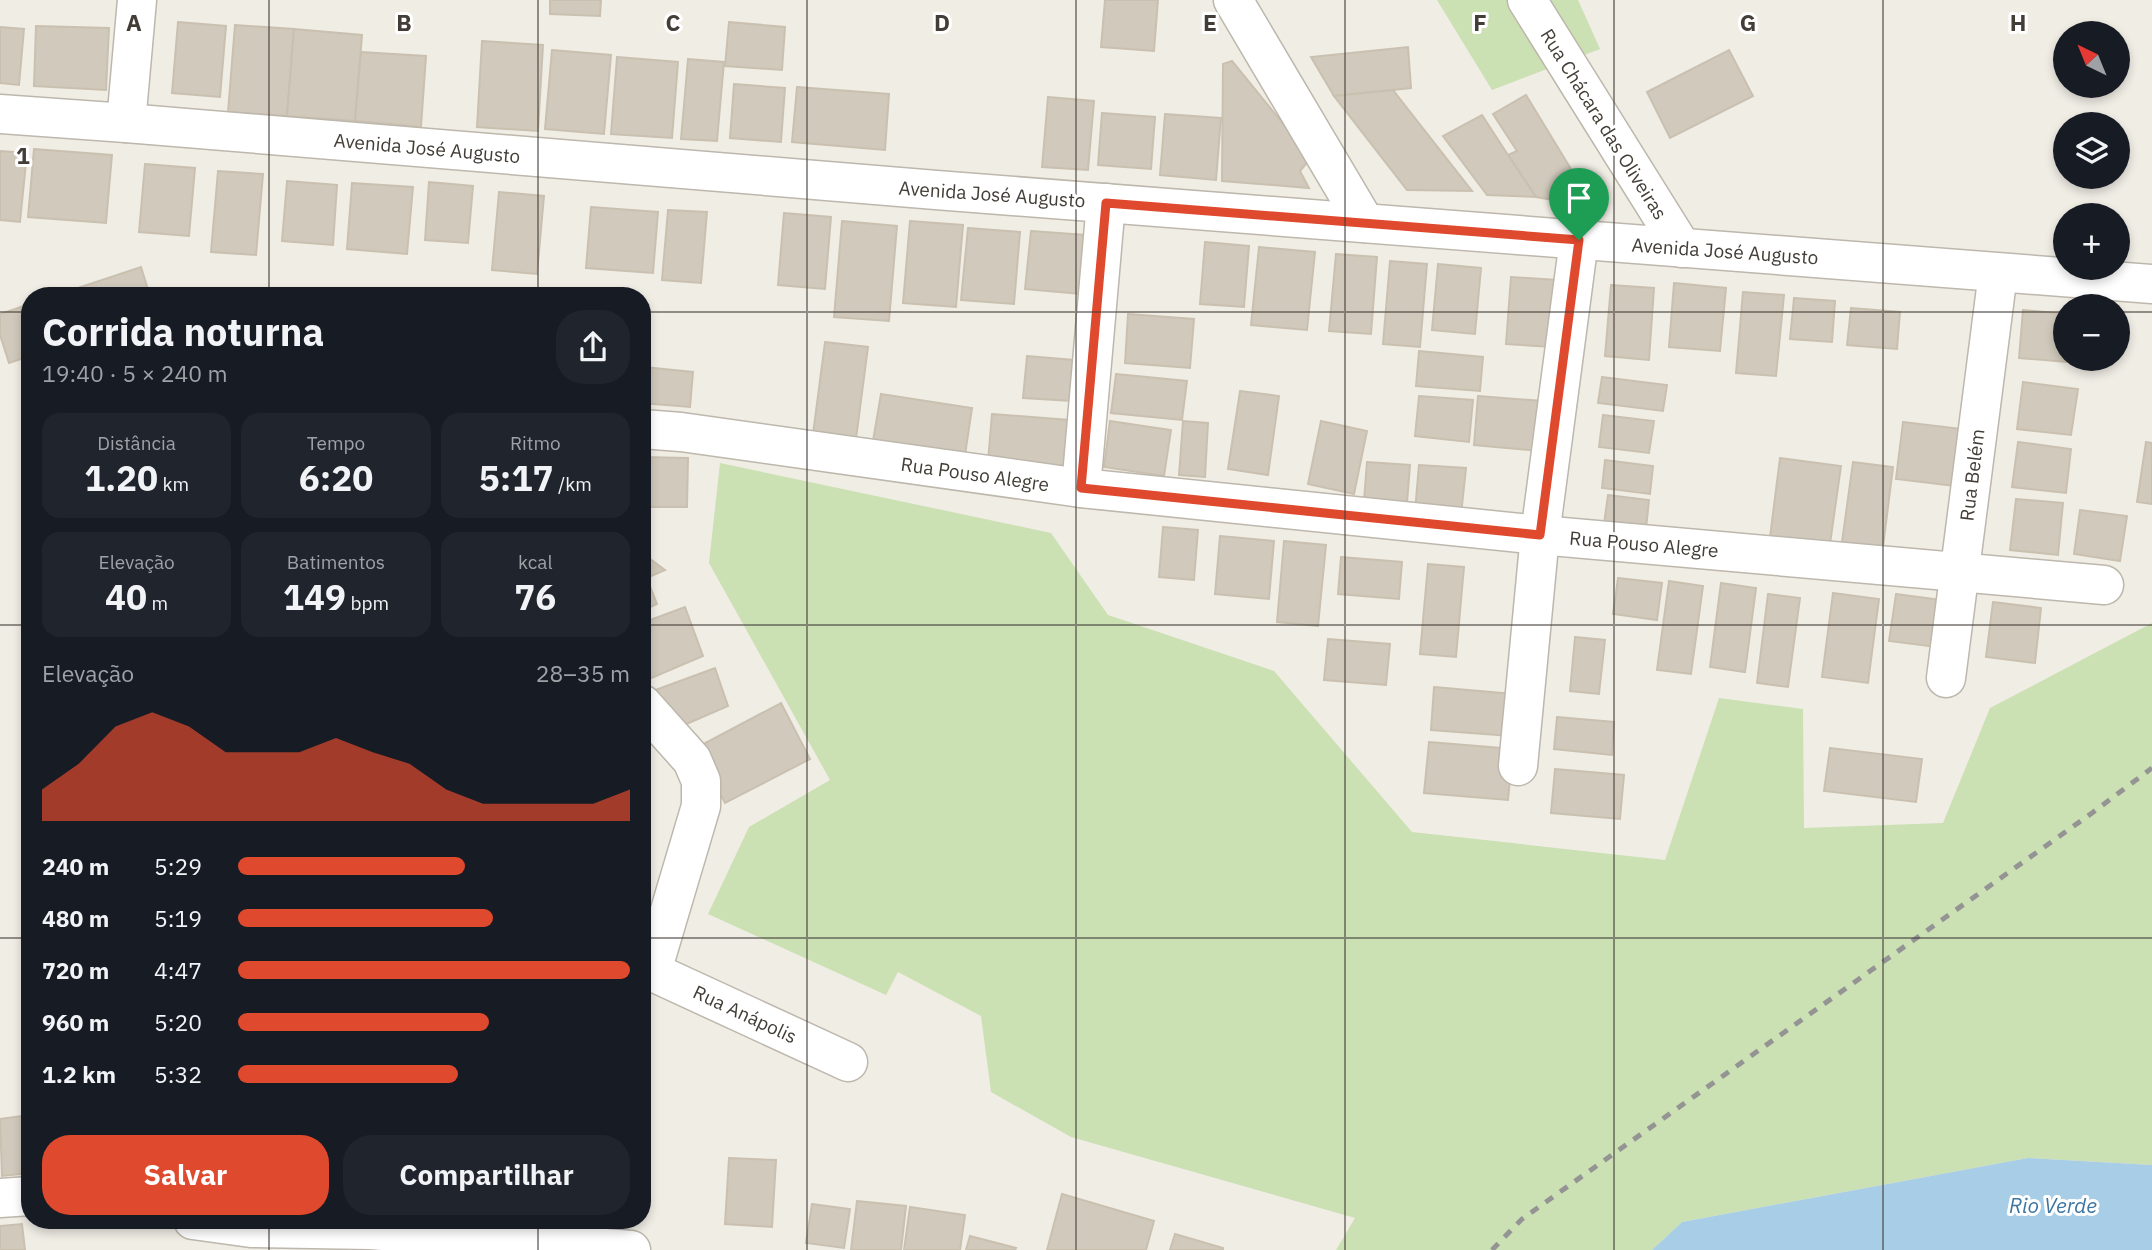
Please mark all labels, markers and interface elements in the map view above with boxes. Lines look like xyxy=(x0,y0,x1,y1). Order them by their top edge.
text: A xyxy=(126,7,142,37)
text: B xyxy=(396,7,412,37)
text: C xyxy=(666,7,681,37)
text: D xyxy=(934,7,950,37)
text: E xyxy=(1203,7,1217,37)
text: F xyxy=(1473,7,1487,37)
text: G xyxy=(1740,7,1756,37)
text: H xyxy=(2010,7,2026,37)
north arrow xyxy=(2053,21,2130,98)
map controls xyxy=(2053,21,2130,371)
street label: Rua Chácara das Oliveiras xyxy=(1535,24,1673,224)
button: layers xyxy=(2053,112,2130,189)
street label: Avenida José Augusto xyxy=(333,128,521,168)
text: 1 xyxy=(16,140,30,170)
pin xyxy=(1549,168,1609,240)
street label: Avenida José Augusto xyxy=(898,175,1086,213)
icon: arrive xyxy=(1560,179,1598,217)
button: + xyxy=(2053,203,2130,280)
street label: Avenida José Augusto xyxy=(1631,232,1819,270)
button: − xyxy=(2053,294,2130,371)
text: Corrida noturna xyxy=(42,307,324,356)
button: share xyxy=(556,310,630,384)
text: 19:40 · 5 × 240 m xyxy=(42,358,228,388)
street label: Rua Belém xyxy=(1954,428,1990,522)
text: Distância xyxy=(97,431,176,455)
text: Tempo xyxy=(307,431,365,455)
text: Ritmo xyxy=(510,431,561,455)
street label: Rua Pouso Alegre xyxy=(899,452,1051,496)
text: 1.20 xyxy=(84,455,158,501)
text: 6:20 xyxy=(299,455,373,501)
text: 5:17 xyxy=(479,455,553,501)
text: km xyxy=(158,472,189,496)
text: /km xyxy=(553,472,592,496)
street label: Rua Pouso Alegre xyxy=(1568,526,1720,562)
text: Elevação xyxy=(99,550,175,574)
text: Batimentos xyxy=(287,550,385,574)
text: kcal xyxy=(518,550,553,574)
text: 40 xyxy=(105,574,147,620)
text: 149 xyxy=(283,574,346,620)
text: 76 xyxy=(514,574,556,620)
text: m xyxy=(147,591,168,615)
text: bpm xyxy=(346,591,389,615)
text: Elevação xyxy=(42,658,134,688)
text: 28–35 m xyxy=(536,658,630,688)
text: 240 m xyxy=(42,851,109,881)
text: 5:29 xyxy=(154,851,202,881)
text: 480 m xyxy=(42,903,109,933)
text: 5:19 xyxy=(154,903,202,933)
text: 720 m xyxy=(42,955,109,985)
text: 4:47 xyxy=(154,955,202,985)
street label: Rua Anápolis xyxy=(689,980,801,1048)
text: 960 m xyxy=(42,1007,109,1037)
text: 5:20 xyxy=(154,1007,202,1037)
text: 1.2 km xyxy=(42,1059,116,1089)
text: 5:32 xyxy=(154,1059,202,1089)
button: Salvar xyxy=(42,1135,329,1215)
button: Compartilhar xyxy=(343,1135,630,1215)
water label: Rio Verde xyxy=(2009,1191,2097,1219)

